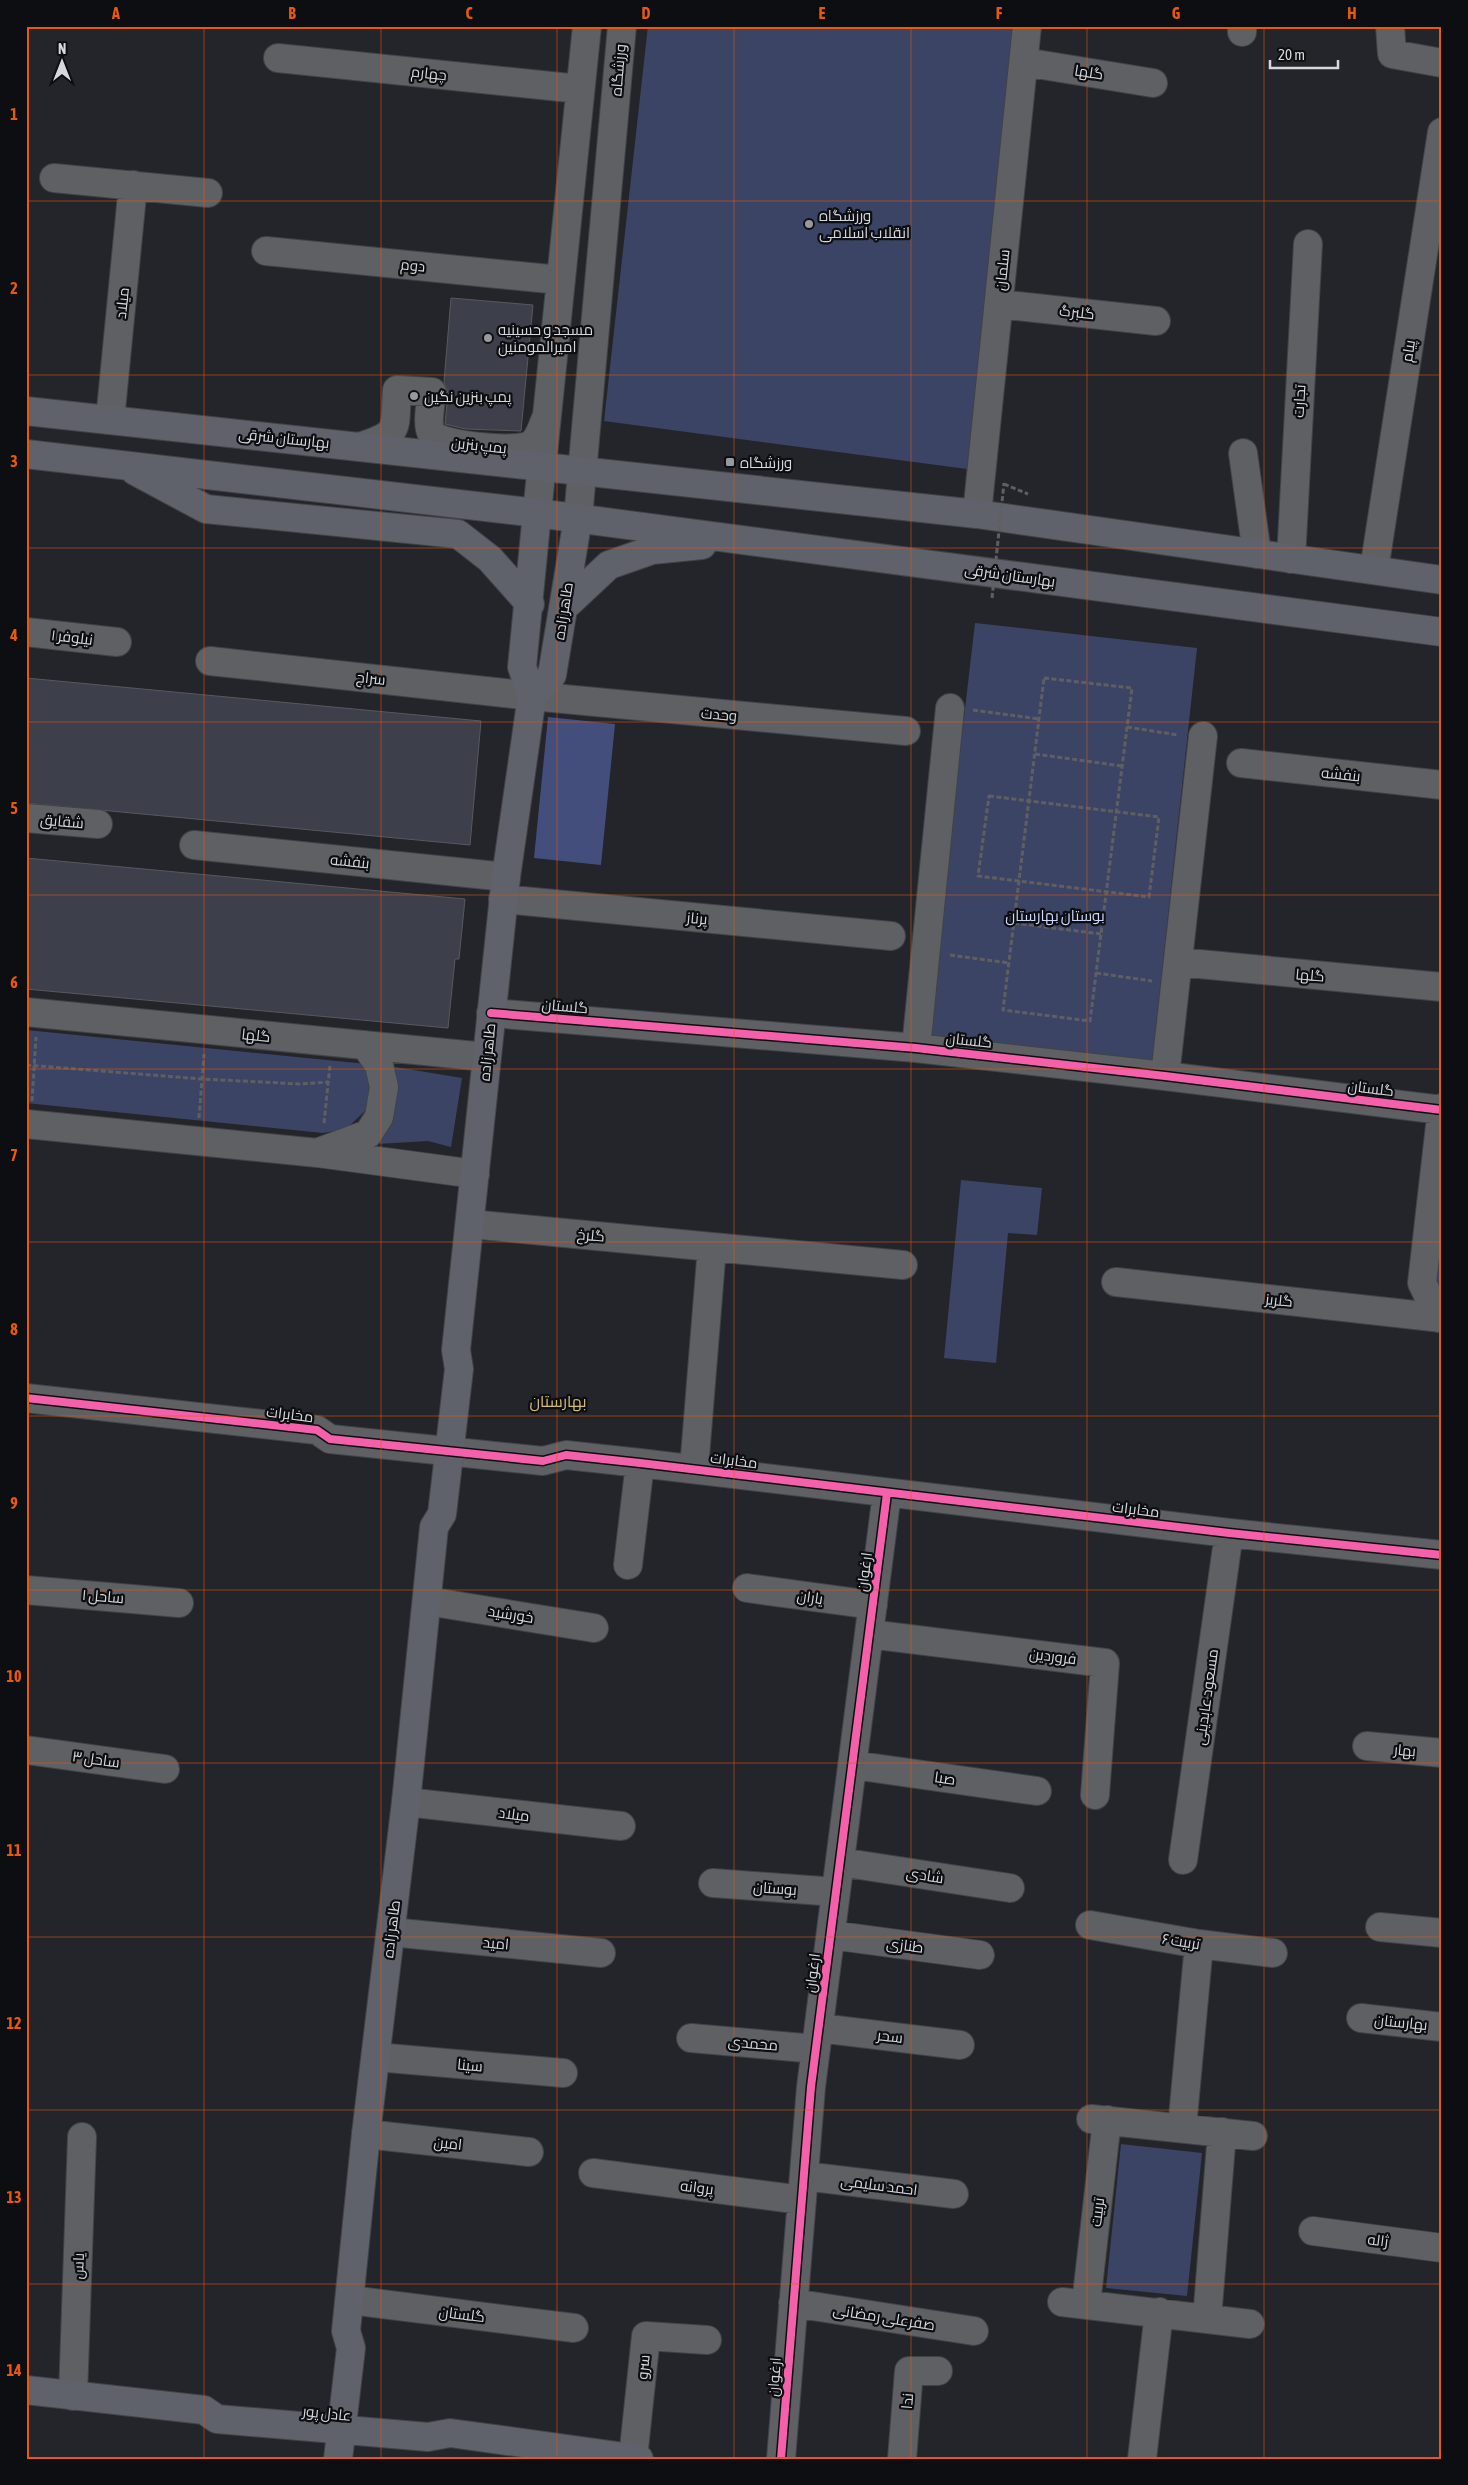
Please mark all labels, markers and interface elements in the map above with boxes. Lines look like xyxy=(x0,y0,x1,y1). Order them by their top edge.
text: A xyxy=(111,4,120,22)
text: B xyxy=(288,4,296,22)
text: C xyxy=(465,4,473,22)
text: D xyxy=(642,4,651,22)
text: E xyxy=(819,4,826,22)
text: F xyxy=(996,4,1003,22)
text: G xyxy=(1172,4,1181,22)
text: H xyxy=(1347,4,1357,22)
north arrow xyxy=(38,38,88,88)
scale bar xyxy=(1270,38,1338,70)
text: N xyxy=(58,41,66,57)
street label: ورزشگاه xyxy=(607,43,630,97)
text: 20 m xyxy=(1278,46,1305,63)
street label: گلها xyxy=(1073,61,1105,85)
street label: چهارم xyxy=(410,63,448,85)
text: 1 xyxy=(10,105,18,123)
place label: ورزشگاه انقلاب اسلامی xyxy=(819,207,910,243)
marker: ورزشگاه انقلاب اسلامی xyxy=(803,218,815,230)
street label: سلمان xyxy=(991,248,1015,292)
street label: دوم xyxy=(400,255,426,277)
text: 2 xyxy=(10,279,18,297)
street label: میلاد xyxy=(112,287,132,319)
street label: گلبرگ xyxy=(1058,302,1095,323)
place label: مسجد و حسینیه امیرالمومنین xyxy=(498,321,593,357)
marker: مسجد و حسینیه امیرالمومنین xyxy=(482,332,494,344)
street label: پیام xyxy=(1398,339,1420,364)
street label: تجارت xyxy=(1290,384,1309,418)
place label: پمپ بنزین نگین xyxy=(424,388,511,407)
marker: پمپ بنزین نگین xyxy=(408,390,420,402)
street label: بهارستان شرقی xyxy=(237,425,330,453)
street label: پمپ بنزین xyxy=(450,434,508,458)
text: 3 xyxy=(10,452,18,470)
place label: ورزشگاه xyxy=(740,454,792,472)
marker: ورزشگاه xyxy=(724,456,736,468)
street label: بهارستان شرقی xyxy=(963,560,1057,592)
street label: طاهر زاده xyxy=(550,581,577,641)
text: 4 xyxy=(9,626,18,644)
street label: نیلوفر ۱ xyxy=(50,626,94,649)
street label: سراج xyxy=(355,668,387,691)
street label: وحدت xyxy=(700,704,738,725)
street label: بنفشه xyxy=(1320,763,1362,785)
text: 5 xyxy=(10,799,18,817)
street label: شقایق xyxy=(39,811,85,833)
street label: بنفشه xyxy=(329,850,371,872)
park label: بوستان بهارستان xyxy=(1005,907,1105,926)
street label: پرناز xyxy=(685,909,708,929)
street label: گلها xyxy=(1295,965,1325,987)
text: 6 xyxy=(10,973,18,991)
street label: گلستان xyxy=(541,996,589,1018)
street label: طاهر زاده xyxy=(476,1022,499,1082)
street label: گلها xyxy=(240,1025,271,1047)
street label: گلستان xyxy=(945,1029,993,1053)
street label: گلستان xyxy=(1347,1077,1395,1101)
text: 7 xyxy=(10,1146,18,1164)
street label: گلرخ xyxy=(576,1225,606,1248)
street label: گلریز xyxy=(1263,1290,1294,1311)
text: 8 xyxy=(10,1320,18,1338)
district label: بهارستان xyxy=(529,1392,587,1412)
street label: مخابرات xyxy=(265,1403,315,1426)
street label: مخابرات xyxy=(709,1449,759,1472)
text: 9 xyxy=(10,1494,18,1512)
street label: مخابرات xyxy=(1111,1498,1161,1521)
street label: ارغوان xyxy=(853,1551,877,1593)
street label: ساحل ۱ xyxy=(81,1586,125,1608)
street label: یاران xyxy=(795,1587,824,1609)
street label: خورشید xyxy=(487,1602,535,1627)
street label: فروردین xyxy=(1028,1645,1078,1669)
street label: مسعود عابدینی xyxy=(1191,1648,1223,1747)
text: 10 xyxy=(6,1667,22,1685)
street label: بهار xyxy=(1392,1740,1417,1761)
street label: ساحل ۳ xyxy=(71,1747,121,1773)
street label: صبا xyxy=(933,1768,957,1788)
street label: میلاد xyxy=(497,1804,531,1824)
text: 11 xyxy=(6,1841,22,1859)
street label: شادی xyxy=(905,1864,945,1888)
street label: بوستان xyxy=(752,1878,797,1900)
street label: طاهر زاده xyxy=(379,1899,404,1959)
street label: تربیت ۶ xyxy=(1161,1930,1201,1953)
street label: امید xyxy=(482,1933,510,1953)
street label: طنازی xyxy=(885,1934,925,1958)
street label: ارغوان xyxy=(801,1952,825,1994)
street label: بهارستان xyxy=(1373,2011,1428,2035)
text: 12 xyxy=(6,2014,22,2032)
street label: سحر xyxy=(875,2026,904,2047)
street label: محمدی xyxy=(727,2032,779,2056)
street label: سینا xyxy=(456,2055,484,2075)
street label: امین xyxy=(433,2133,463,2155)
street label: احمد سلیمی xyxy=(839,2172,918,2200)
street label: پروانه xyxy=(679,2177,715,2199)
text: 13 xyxy=(6,2188,22,2206)
street label: تربیت xyxy=(1087,2196,1108,2228)
street label: ژاله xyxy=(1367,2230,1389,2251)
street label: یاس xyxy=(69,2252,89,2280)
street label: صفرعلی رمضانی xyxy=(831,2301,936,2335)
street label: گلستان xyxy=(438,2303,486,2327)
street label: سرو xyxy=(633,2354,654,2380)
street label: ارغوان xyxy=(764,2357,786,2397)
text: 14 xyxy=(6,2361,22,2379)
street label: ندا xyxy=(898,2392,916,2410)
street label: عادل پور xyxy=(300,2402,352,2426)

